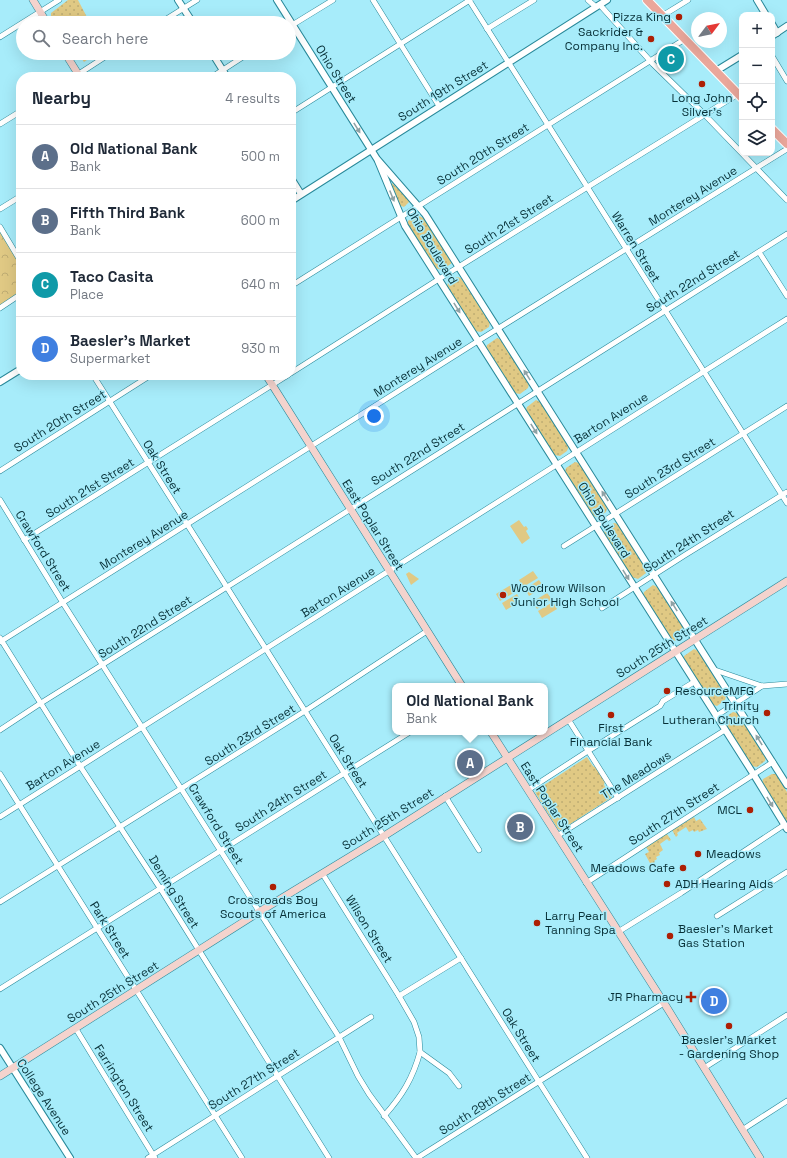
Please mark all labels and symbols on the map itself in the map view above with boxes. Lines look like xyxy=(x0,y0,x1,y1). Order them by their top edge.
place label: Pizza King xyxy=(613,9,671,25)
marker: Pizza King xyxy=(674,12,684,22)
north arrow xyxy=(691,12,727,48)
place label: Sackrider & Company Inc. xyxy=(565,24,643,54)
marker: Sackrider & Company Inc. xyxy=(646,34,656,44)
street label: Ohio Street xyxy=(312,42,360,106)
pin: C xyxy=(658,44,684,74)
street label: South 19th Street xyxy=(395,57,491,125)
marker: Long John Silver's xyxy=(697,79,707,89)
place label: Long John Silver's xyxy=(671,90,733,120)
street label: South 20th Street xyxy=(434,119,532,189)
one-way arrow xyxy=(353,123,361,133)
street label: Monterey Avenue xyxy=(646,162,740,230)
one-way arrow xyxy=(389,190,395,202)
street label: South 21st Street xyxy=(462,190,556,258)
street label: Ohio Boulevard xyxy=(403,205,461,287)
street label: Warren Street xyxy=(608,209,664,285)
street label: South 22nd Street xyxy=(643,246,743,316)
one-way arrow xyxy=(453,303,461,313)
street label: Monterey Avenue xyxy=(371,333,465,401)
one-way arrow xyxy=(524,369,531,381)
street label: South 20th Street xyxy=(11,386,109,456)
street label: Barton Avenue xyxy=(571,389,651,447)
your location xyxy=(364,406,384,426)
street label: South 22nd Street xyxy=(368,419,468,489)
one-way arrow xyxy=(530,424,538,434)
street label: South 23rd Street xyxy=(622,434,718,502)
street label: Oak Street xyxy=(139,437,185,497)
street label: South 21st Street xyxy=(43,454,137,522)
street label: East Poplar Street xyxy=(338,476,408,574)
street label: Ohio Boulevard xyxy=(574,479,634,561)
one-way arrow xyxy=(601,491,609,502)
street label: Monterey Avenue xyxy=(97,506,191,574)
street label: South 24th Street xyxy=(641,506,737,576)
street label: Crawford Street xyxy=(12,507,74,595)
street label: Barton Avenue xyxy=(298,563,378,621)
one-way arrow xyxy=(622,570,630,580)
place label: Woodrow Wilson Junior High School xyxy=(511,580,619,610)
marker: Woodrow Wilson Junior High School xyxy=(498,590,508,600)
street label: South 22nd Street xyxy=(95,592,195,662)
one-way arrow xyxy=(671,600,678,612)
street label: South 25th Street xyxy=(613,612,711,682)
place label: ResourceMFG xyxy=(675,683,754,699)
marker: ResourceMFG xyxy=(662,686,672,696)
place label: Trinity Lutheran Church xyxy=(662,698,759,728)
street label: South 23rd Street xyxy=(202,701,298,769)
marker: Trinity Lutheran Church xyxy=(762,708,772,718)
marker: First Financial Bank xyxy=(606,710,616,720)
place label: First Financial Bank xyxy=(570,720,653,750)
street label: Oak Street xyxy=(325,731,371,791)
one-way arrow xyxy=(755,735,763,745)
street label: Barton Avenue xyxy=(23,736,103,794)
street label: The Meadows xyxy=(598,747,674,803)
pin: A xyxy=(457,748,483,778)
street label: East Poplar Street xyxy=(517,759,587,855)
street label: South 24th Street xyxy=(232,766,330,836)
street label: South 27th Street xyxy=(626,779,722,849)
street label: Crawford Street xyxy=(185,780,247,868)
street label: South 25th Street xyxy=(339,784,437,854)
one-way arrow xyxy=(767,796,774,808)
place label: MCL xyxy=(717,802,742,818)
marker: MCL xyxy=(745,805,755,815)
pin: B xyxy=(507,812,533,842)
place label: Meadows xyxy=(706,846,761,862)
marker: Meadows xyxy=(693,849,703,859)
street label: Deming Street xyxy=(145,853,203,931)
place label: Meadows Cafe xyxy=(590,860,675,876)
marker: Meadows Cafe xyxy=(678,863,688,873)
place label: ADH Hearing Aids xyxy=(675,876,773,892)
marker: ADH Hearing Aids xyxy=(662,879,672,889)
marker: Crossroads Boy Scouts of America xyxy=(268,882,278,892)
place label: Crossroads Boy Scouts of America xyxy=(220,892,326,922)
street label: Wilson Street xyxy=(342,892,396,966)
street label: Park Street xyxy=(86,898,134,962)
place label: Larry Pearl Tanning Spa xyxy=(545,908,616,938)
marker: Larry Pearl Tanning Spa xyxy=(532,918,542,928)
place label: Baesler's Market Gas Station xyxy=(678,921,773,951)
marker: Baesler's Market Gas Station xyxy=(665,931,675,941)
street label: South 25th Street xyxy=(64,957,162,1027)
pin: D xyxy=(701,986,727,1016)
place label: JR Pharmacy xyxy=(608,989,683,1005)
marker: JR Pharmacy xyxy=(686,992,696,1002)
street label: Oak Street xyxy=(498,1005,544,1065)
marker: Baesler's Market - Gardening Shop xyxy=(724,1021,734,1031)
place label: Baesler's Market - Gardening Shop xyxy=(679,1032,779,1062)
street label: Farrington Street xyxy=(91,1041,157,1135)
street label: South 27th Street xyxy=(205,1044,303,1114)
street label: College Avenue xyxy=(13,1056,75,1138)
street label: South 29th Street xyxy=(436,1069,534,1139)

